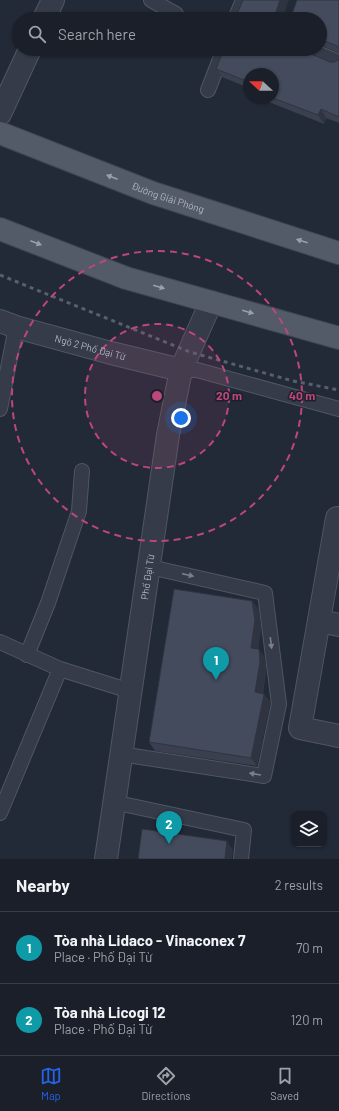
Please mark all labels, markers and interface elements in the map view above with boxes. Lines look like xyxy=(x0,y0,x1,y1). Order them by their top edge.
search box xyxy=(12,12,327,56)
icon: search xyxy=(26,23,48,45)
text: Search here xyxy=(58,25,136,43)
north arrow xyxy=(243,68,279,104)
one-way arrow xyxy=(107,174,118,180)
street label: Đường Giải Phóng xyxy=(130,179,206,215)
one-way arrow xyxy=(296,238,308,244)
one-way arrow xyxy=(31,240,42,246)
one-way arrow xyxy=(153,284,165,290)
one-way arrow xyxy=(242,309,254,315)
street label: Ngõ 2 Phố Đại Từ xyxy=(54,332,127,362)
text: 20 m xyxy=(216,388,242,402)
text: 40 m xyxy=(289,388,315,402)
centre of rings xyxy=(150,389,164,403)
your location xyxy=(171,408,191,428)
street label: Phố Đại Từ xyxy=(138,553,157,600)
one-way arrow xyxy=(182,573,194,579)
one-way arrow xyxy=(268,637,274,649)
pin: 1 xyxy=(203,647,229,680)
one-way arrow xyxy=(249,771,261,777)
pin: 2 xyxy=(156,811,182,844)
map controls xyxy=(291,811,327,847)
button: layers xyxy=(291,811,327,847)
text: Nearby xyxy=(16,875,70,895)
text: 2 results xyxy=(275,877,323,893)
text: Tòa nhà Lidaco - Vinaconex 7 xyxy=(54,931,245,949)
text: 1 xyxy=(27,940,31,956)
text: 70 m xyxy=(296,940,323,956)
text: Place · Phố Đại Từ xyxy=(54,949,152,965)
text: Tòa nhà Licogi 12 xyxy=(54,1003,166,1021)
text: 2 xyxy=(25,1012,33,1028)
text: 120 m xyxy=(291,1012,323,1028)
text: Place · Phố Đại Từ xyxy=(54,1021,152,1037)
tab: Map xyxy=(40,1065,62,1102)
tab: Directions xyxy=(141,1065,191,1102)
tab: Saved xyxy=(270,1065,299,1102)

